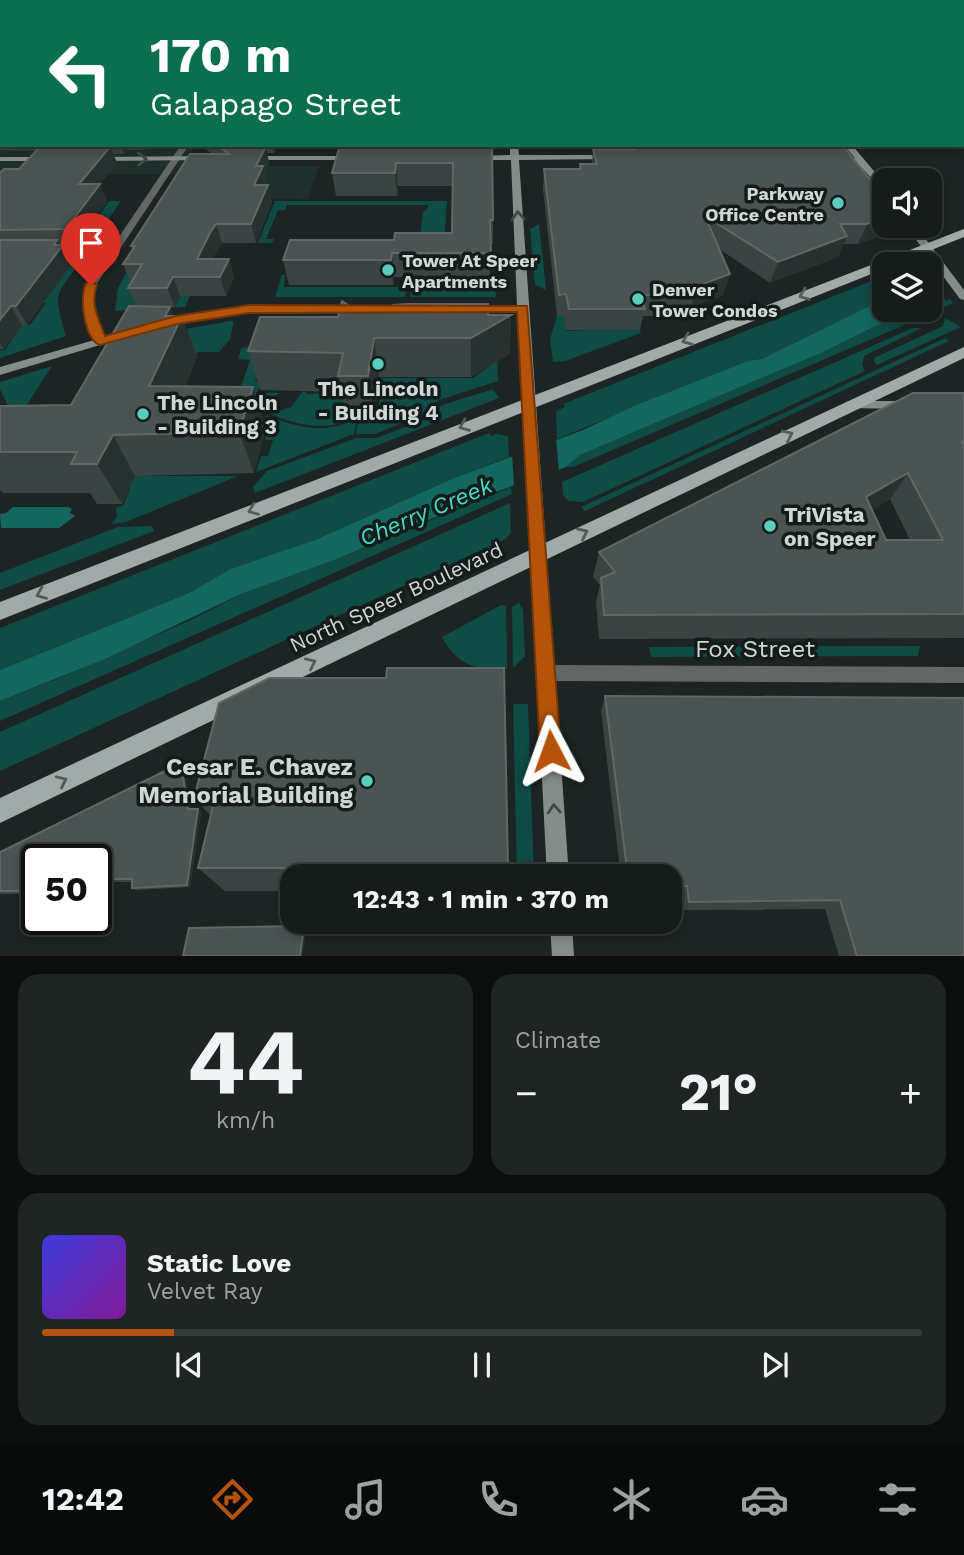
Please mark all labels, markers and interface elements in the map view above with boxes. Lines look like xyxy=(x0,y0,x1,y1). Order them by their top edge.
text: 170 m xyxy=(150,26,291,84)
icon: left xyxy=(35,28,126,119)
text: Galapago Street xyxy=(150,85,401,123)
one-way arrow xyxy=(137,151,147,167)
map controls xyxy=(872,168,942,322)
button: sound xyxy=(872,168,942,238)
place label: Parkway Office Centre xyxy=(705,183,825,225)
marker: Parkway Office Centre xyxy=(830,195,846,211)
one-way arrow xyxy=(511,210,526,221)
pin xyxy=(61,213,121,285)
icon: arrive xyxy=(72,224,110,262)
place label: Tower At Speer Apartments xyxy=(402,250,538,292)
button: layers xyxy=(872,252,942,322)
marker: Tower At Speer Apartments xyxy=(380,262,396,278)
place label: Denver Tower Condos xyxy=(652,279,778,321)
one-way arrow xyxy=(798,286,810,300)
marker: Denver Tower Condos xyxy=(630,291,646,307)
one-way arrow xyxy=(682,331,694,345)
marker: The Lincoln - Building 4 xyxy=(370,356,386,372)
place label: The Lincoln - Building 4 xyxy=(317,376,439,425)
place label: The Lincoln - Building 3 xyxy=(157,390,278,439)
marker: The Lincoln - Building 3 xyxy=(135,406,151,422)
one-way arrow xyxy=(459,418,471,432)
one-way arrow xyxy=(781,429,793,443)
water label: Cherry Creek xyxy=(355,471,498,552)
one-way arrow xyxy=(247,502,259,516)
place label: TriVista on Speer xyxy=(784,502,876,551)
marker: TriVista on Speer xyxy=(762,518,778,534)
one-way arrow xyxy=(576,528,588,542)
street label: North Speer Boulevard xyxy=(285,537,507,657)
one-way arrow xyxy=(36,586,48,600)
street label: Fox Street xyxy=(695,635,815,663)
one-way arrow xyxy=(304,657,316,671)
position arrow xyxy=(514,714,588,788)
place label: Cesar E. Chavez Memorial Building xyxy=(138,753,354,809)
marker: Cesar E. Chavez Memorial Building xyxy=(359,773,375,789)
one-way arrow xyxy=(55,776,67,790)
one-way arrow xyxy=(547,803,562,814)
speed limit sign: 50 xyxy=(21,844,112,935)
text: 12:43 · 1 min · 370 m xyxy=(353,884,609,914)
text: 44 xyxy=(187,1008,304,1115)
text: Climate xyxy=(515,1027,601,1054)
text: 21° xyxy=(679,1062,758,1123)
text: − xyxy=(515,1071,538,1115)
text: + xyxy=(899,1071,922,1115)
text: km/h xyxy=(216,1107,275,1134)
text: Static Love xyxy=(147,1248,291,1278)
text: Velvet Ray xyxy=(147,1278,263,1305)
icon: previous xyxy=(170,1346,208,1384)
icon: pause xyxy=(463,1346,501,1384)
icon: next xyxy=(756,1346,794,1384)
icon: directions xyxy=(208,1475,257,1524)
icon: music xyxy=(341,1475,390,1524)
icon: phone xyxy=(474,1475,523,1524)
icon: climate xyxy=(607,1475,656,1524)
icon: car xyxy=(740,1475,789,1524)
icon: filters xyxy=(873,1475,922,1524)
text: 12:42 xyxy=(42,1480,124,1518)

